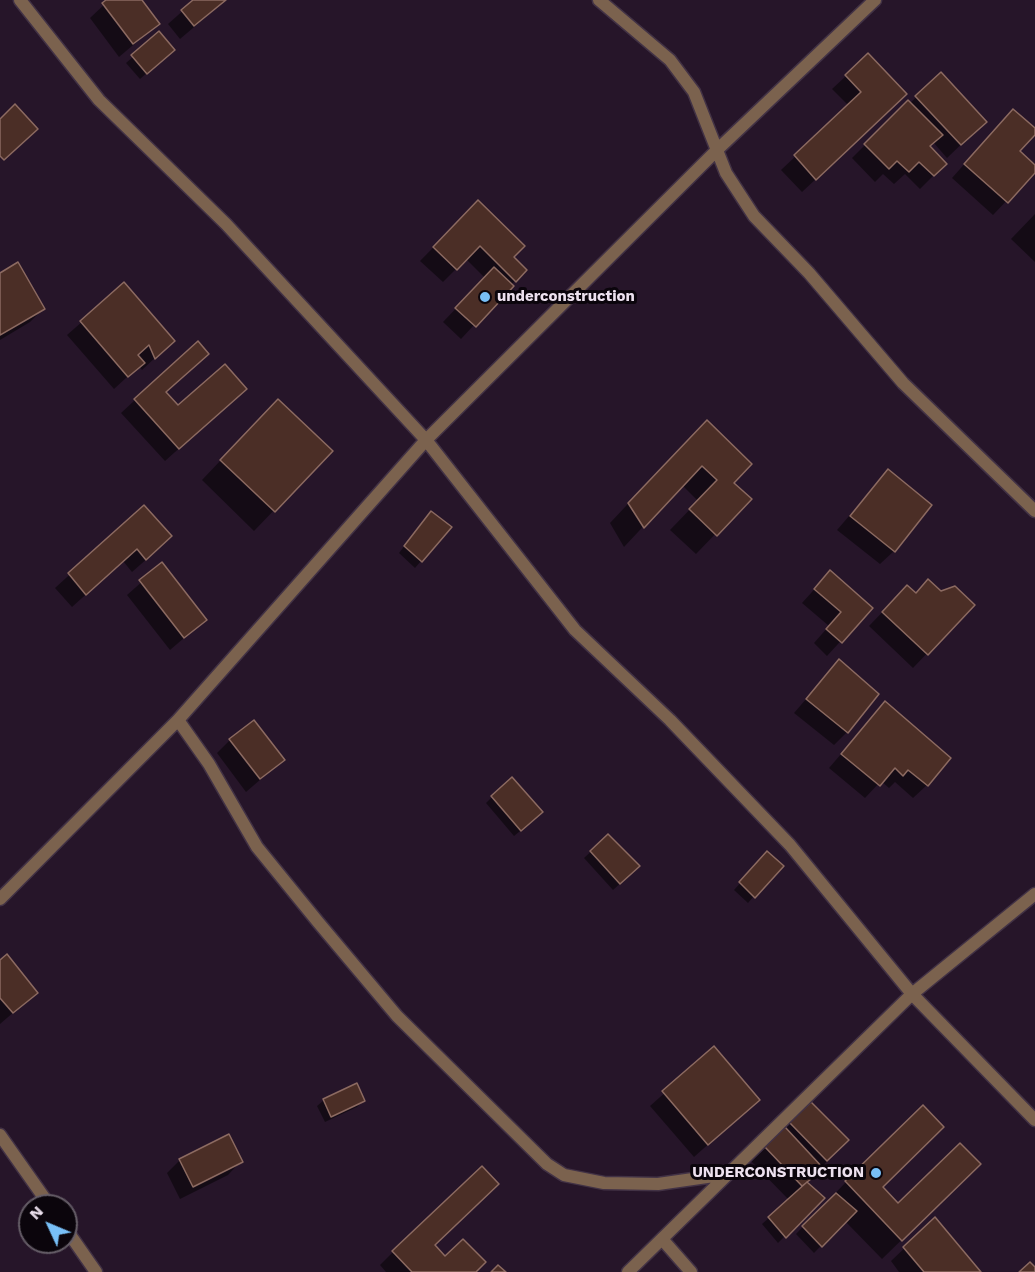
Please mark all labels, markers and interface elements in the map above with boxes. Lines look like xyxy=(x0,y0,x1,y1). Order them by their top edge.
place label: underconstruction xyxy=(497,288,635,306)
marker: underconstruction xyxy=(478,290,492,304)
place label: UNDERCONSTRUCTION xyxy=(692,1164,864,1182)
marker: UNDERCONSTRUCTION xyxy=(869,1166,883,1180)
north arrow xyxy=(18,1194,78,1254)
text: N xyxy=(25,1202,47,1223)

